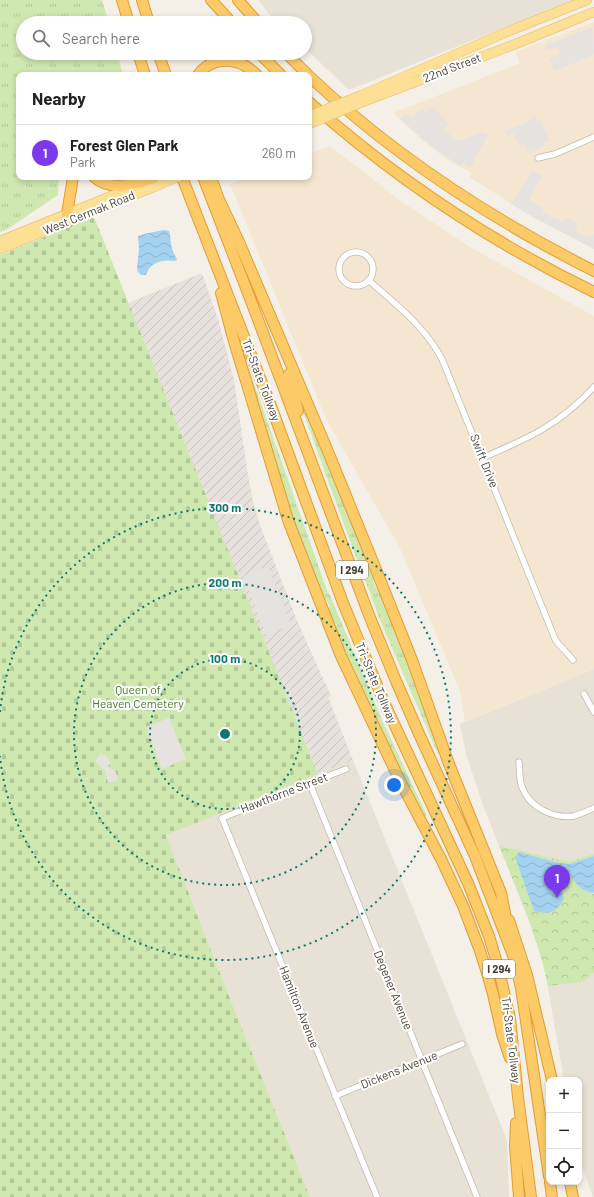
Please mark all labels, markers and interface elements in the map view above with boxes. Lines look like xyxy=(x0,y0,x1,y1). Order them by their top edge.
search box xyxy=(16,16,312,60)
icon: search xyxy=(30,27,52,49)
text: Search here xyxy=(62,29,140,47)
street label: 22nd Street xyxy=(421,50,483,85)
text: Nearby xyxy=(32,88,86,108)
text: Forest Glen Park xyxy=(70,136,178,154)
text: 1 xyxy=(43,145,47,161)
text: 260 m xyxy=(262,145,296,161)
text: Park xyxy=(70,154,96,170)
street label: West Cermak Road xyxy=(41,187,137,237)
street label: Tri-State Tollway xyxy=(240,337,284,423)
street label: Swift Drive xyxy=(468,432,502,489)
text: 300 m xyxy=(209,500,241,514)
road number: I 294 xyxy=(336,561,368,579)
text: 200 m xyxy=(209,575,241,589)
street label: Tri-State Tollway xyxy=(353,640,401,726)
text: 100 m xyxy=(210,651,240,665)
park label: Queen of Heaven Cemetery xyxy=(92,682,184,710)
centre of rings xyxy=(218,727,232,741)
street label: Hawthorne Street xyxy=(238,769,329,815)
your location xyxy=(384,775,404,795)
pin: 1 xyxy=(544,865,570,898)
street label: Degener Avenue xyxy=(372,948,416,1031)
road number: I 294 xyxy=(483,960,515,978)
street label: Hamilton Avenue xyxy=(277,963,323,1050)
street label: Tri-State Tollway xyxy=(500,996,524,1084)
street label: Dickens Avenue xyxy=(358,1047,439,1091)
map controls xyxy=(546,1077,582,1185)
button: + xyxy=(546,1077,582,1113)
button: − xyxy=(546,1113,582,1149)
button: locate xyxy=(546,1149,582,1185)

